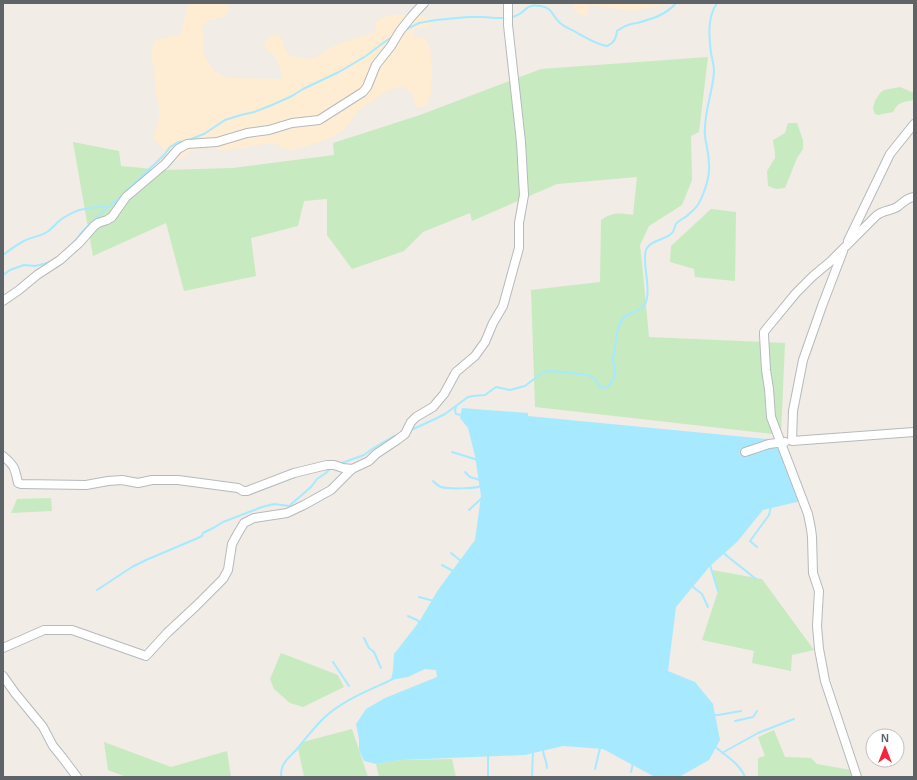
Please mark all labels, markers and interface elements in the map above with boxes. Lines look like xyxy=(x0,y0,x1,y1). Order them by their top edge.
north arrow xyxy=(865,728,905,768)
text: N xyxy=(881,732,889,744)

